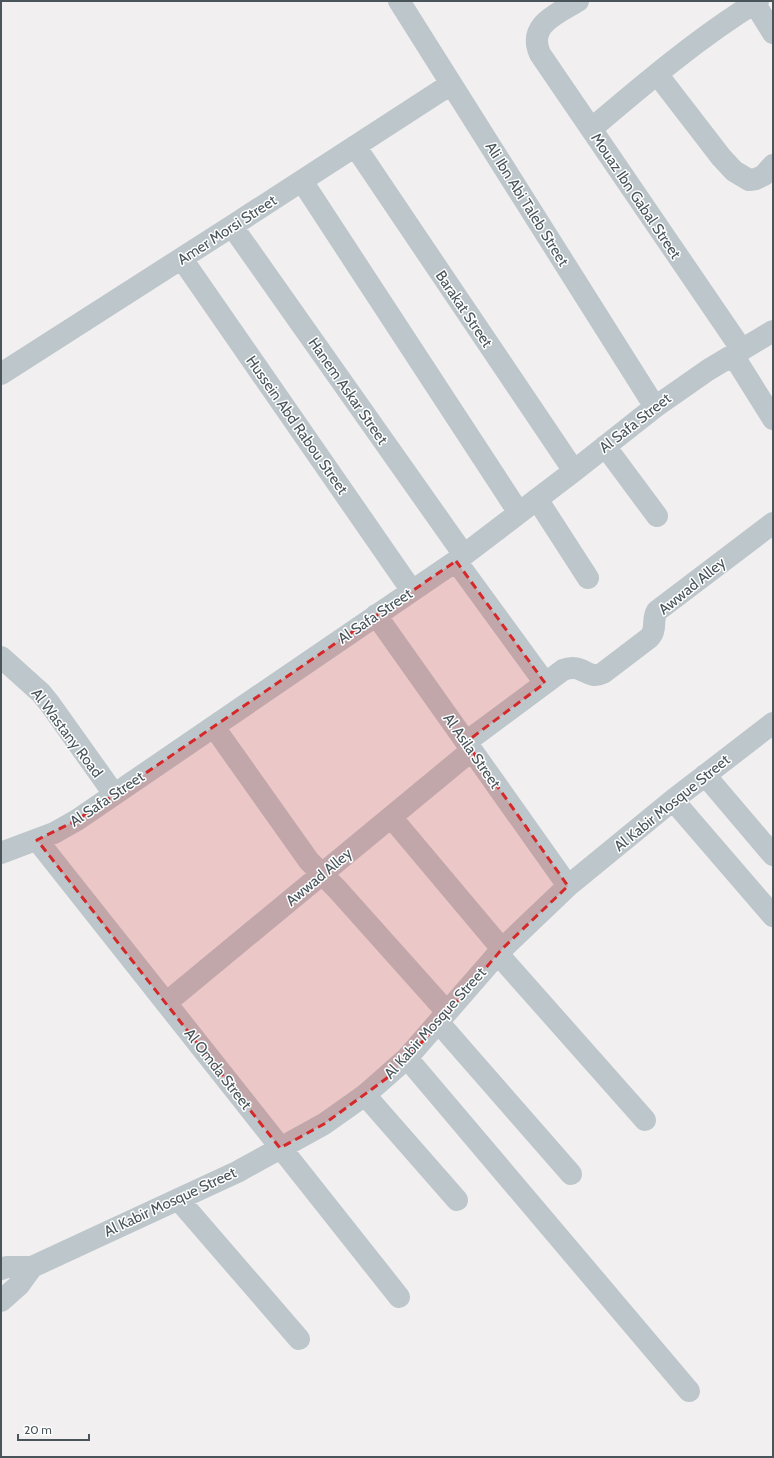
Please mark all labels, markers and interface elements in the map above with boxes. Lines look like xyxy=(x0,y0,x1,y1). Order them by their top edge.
street label: Mouaz Ibn Gabal Street xyxy=(587,130,685,262)
street label: Ali Ibn Abi Taleb Street xyxy=(482,139,572,269)
street label: Amer Morsi Street xyxy=(174,191,280,269)
street label: Barakat Street xyxy=(432,267,496,351)
street label: Hanem Askar Street xyxy=(304,334,392,448)
street label: Hussein Abd Rabou Street xyxy=(242,352,352,498)
street label: Al Safa Street xyxy=(596,389,674,457)
street label: Awwad Alley xyxy=(655,553,729,618)
street label: Al Safa Street xyxy=(334,585,416,647)
street label: Al Wastany Road xyxy=(28,685,106,781)
street label: Al Asila Street xyxy=(440,710,504,792)
street label: Al Kabir Mosque Street xyxy=(611,751,733,855)
street label: Al Safa Street xyxy=(66,768,148,830)
street label: Awwad Alley xyxy=(282,844,356,910)
street label: Al Kabir Mosque Street xyxy=(380,964,490,1082)
street label: Al Omda Street xyxy=(181,1025,255,1113)
street label: Al Kabir Mosque Street xyxy=(101,1163,239,1241)
scale bar xyxy=(18,1416,89,1442)
text: 20 m xyxy=(24,1422,52,1437)

